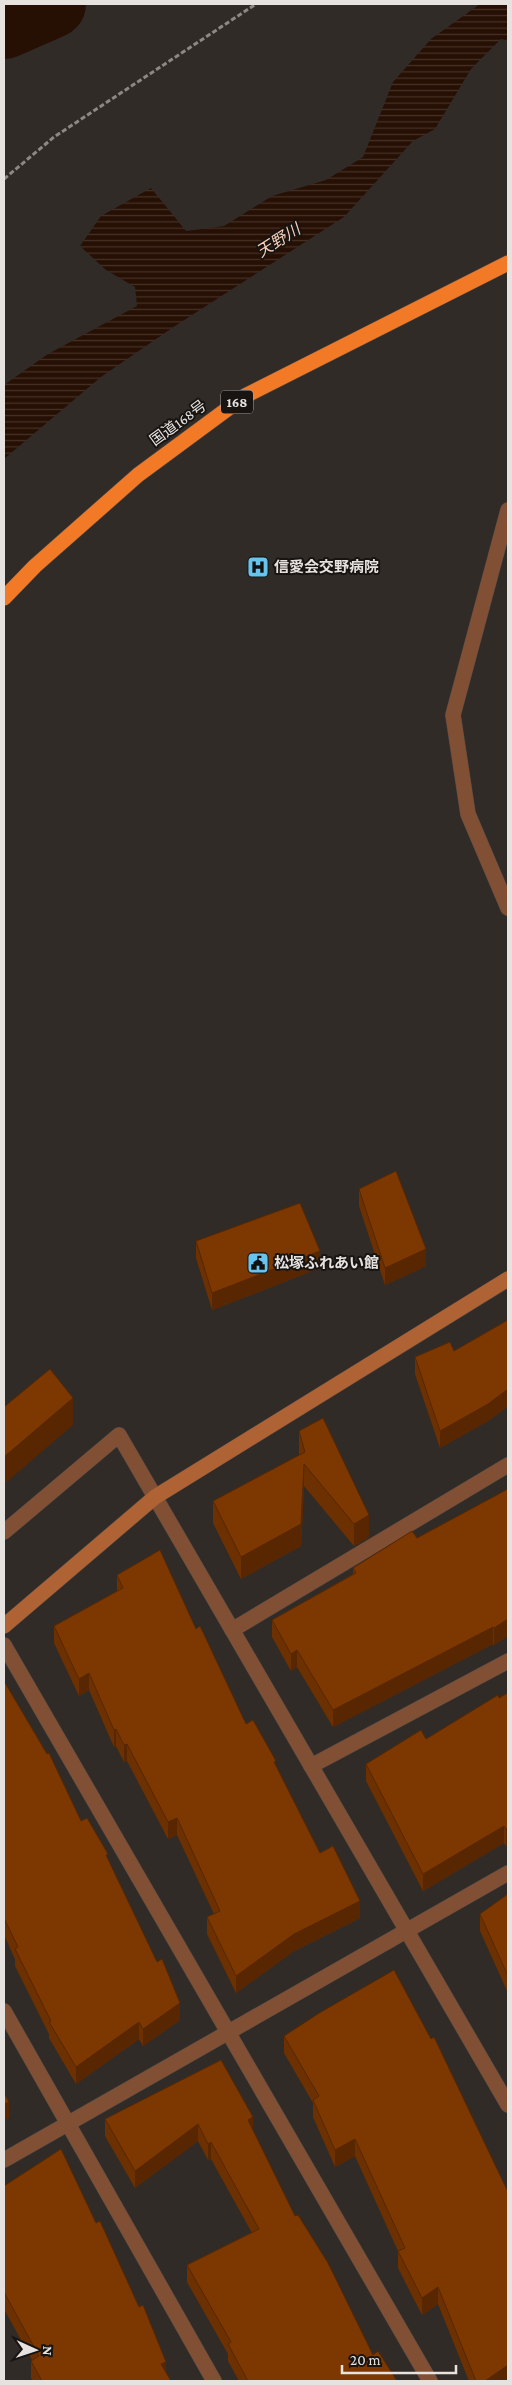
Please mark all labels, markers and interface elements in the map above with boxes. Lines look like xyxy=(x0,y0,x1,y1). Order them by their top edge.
water label: 天野川 xyxy=(253,219,305,260)
road number: 168 xyxy=(221,391,253,414)
street label: 国道168号 xyxy=(147,397,209,449)
hospital icon: 信愛会交野病院 xyxy=(246,555,270,579)
place label: 信愛会交野病院 xyxy=(274,559,379,575)
public building icon: 松塚ふれあい館 xyxy=(246,1251,270,1275)
place label: 松塚ふれあい館 xyxy=(274,1255,379,1271)
north arrow xyxy=(10,2325,60,2375)
scale bar xyxy=(342,2342,456,2374)
text: N xyxy=(40,2345,56,2356)
text: 20 m xyxy=(350,2352,381,2368)

